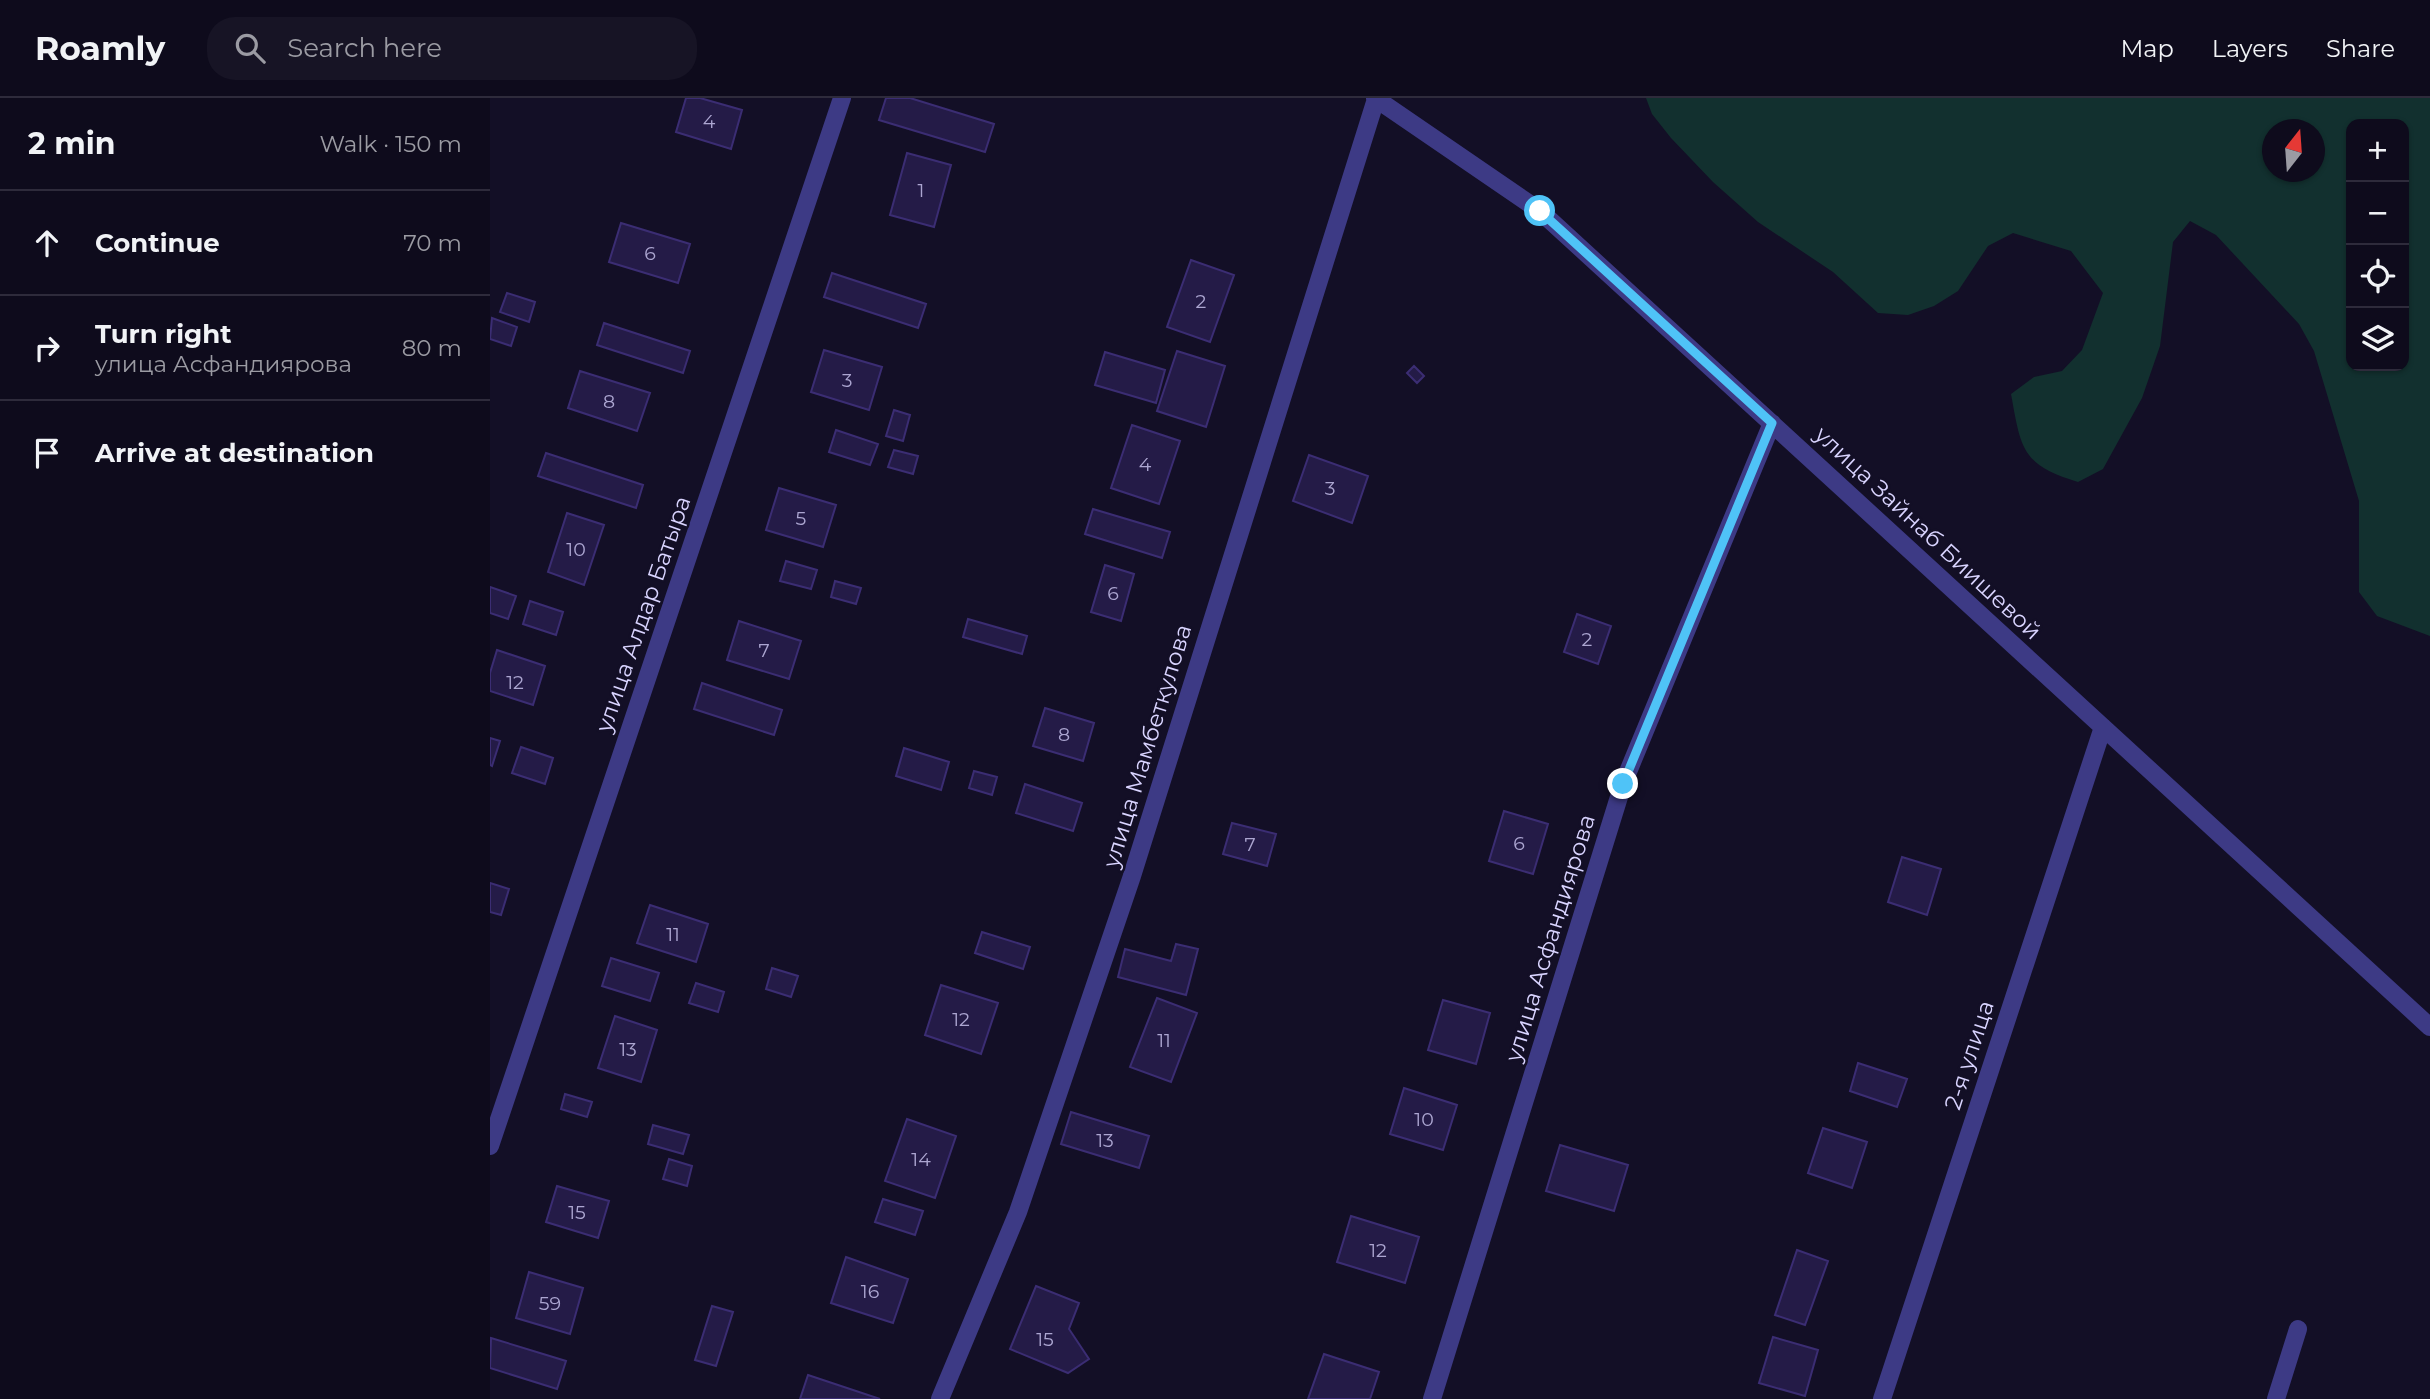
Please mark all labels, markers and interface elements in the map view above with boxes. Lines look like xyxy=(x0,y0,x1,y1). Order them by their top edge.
search box xyxy=(207,17,697,80)
text: Roamly xyxy=(35,28,165,68)
icon: search xyxy=(231,29,269,67)
text: Search here xyxy=(287,32,442,64)
text: Map xyxy=(2120,34,2174,63)
text: Layers xyxy=(2212,34,2288,63)
text: Share xyxy=(2326,34,2395,63)
house number: 4 xyxy=(703,110,716,133)
north arrow xyxy=(2262,119,2325,182)
map controls xyxy=(2346,119,2409,371)
button: + xyxy=(2346,119,2409,182)
text: 2 min xyxy=(28,125,115,162)
text: Walk · 150 m xyxy=(319,130,462,158)
house number: 1 xyxy=(918,179,924,202)
button: − xyxy=(2346,182,2409,245)
route start xyxy=(1524,195,1555,226)
icon: ahead xyxy=(28,224,66,262)
text: Continue xyxy=(95,227,220,259)
text: 70 m xyxy=(403,229,462,257)
house number: 6 xyxy=(644,242,656,265)
button: locate xyxy=(2346,245,2409,308)
house number: 2 xyxy=(1196,290,1207,313)
button: layers xyxy=(2346,308,2409,371)
text: Turn right xyxy=(95,318,231,350)
icon: right xyxy=(28,329,66,367)
text: 80 m xyxy=(402,334,462,362)
text: улица Асфандиярова xyxy=(95,350,352,378)
house number: 3 xyxy=(842,369,852,392)
house number: 8 xyxy=(603,390,615,413)
street label: улица Зайнаб Биишевой xyxy=(1808,420,2047,645)
icon: arrive xyxy=(28,434,66,472)
text: Arrive at destination xyxy=(95,437,374,469)
house number: 4 xyxy=(1139,453,1152,476)
house number: 3 xyxy=(1325,477,1335,500)
street label: улица Алдар Батыра xyxy=(589,492,697,737)
house number: 5 xyxy=(796,507,807,530)
house number: 10 xyxy=(566,538,586,561)
house number: 6 xyxy=(1107,582,1119,605)
street label: улица Мамбеткулова xyxy=(1096,621,1197,872)
house number: 2 xyxy=(1582,628,1593,651)
house number: 7 xyxy=(758,639,770,662)
house number: 12 xyxy=(506,671,524,694)
house number: 8 xyxy=(1058,723,1070,746)
route end xyxy=(1607,768,1638,799)
street label: улица Асфандиярова xyxy=(1499,811,1601,1066)
house number: 6 xyxy=(1513,832,1525,855)
house number: 7 xyxy=(1244,833,1256,856)
house number: 11 xyxy=(666,923,680,946)
street label: 2-я улица xyxy=(1938,997,2000,1113)
house number: 12 xyxy=(952,1008,970,1031)
house number: 11 xyxy=(1157,1029,1171,1052)
house number: 13 xyxy=(619,1038,637,1061)
house number: 10 xyxy=(1414,1108,1434,1131)
house number: 13 xyxy=(1096,1129,1114,1152)
house number: 14 xyxy=(911,1148,931,1171)
house number: 15 xyxy=(568,1201,586,1224)
house number: 12 xyxy=(1369,1239,1387,1262)
house number: 16 xyxy=(861,1280,879,1303)
house number: 59 xyxy=(539,1292,561,1315)
house number: 15 xyxy=(1036,1328,1054,1351)

